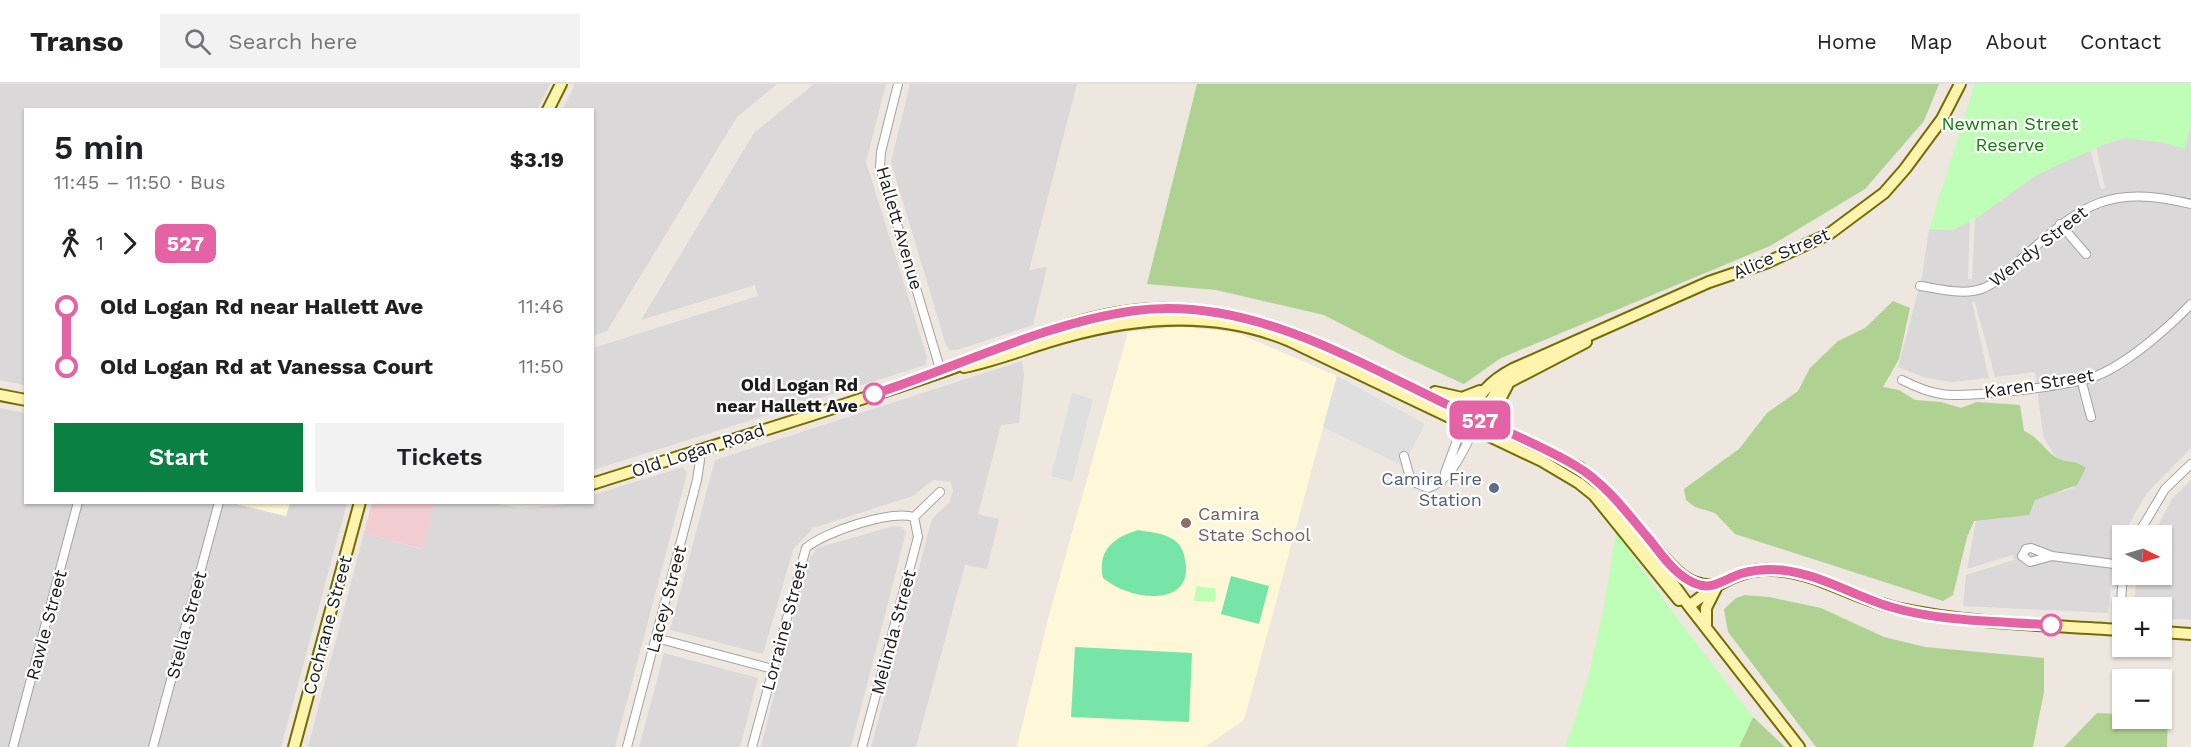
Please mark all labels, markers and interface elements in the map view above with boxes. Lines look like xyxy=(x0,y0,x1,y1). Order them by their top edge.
search box xyxy=(160,14,580,68)
text: Transo xyxy=(30,25,124,58)
icon: search xyxy=(181,25,214,58)
text: Search here xyxy=(229,29,358,54)
text: Home xyxy=(1817,29,1877,54)
text: Map xyxy=(1910,29,1953,54)
text: About xyxy=(1986,29,2047,54)
text: Contact xyxy=(2080,29,2161,54)
park label: Newman Street Reserve xyxy=(1941,113,2079,155)
text: 5 min xyxy=(54,128,144,167)
text: $3.19 xyxy=(510,147,564,172)
street label: Hallett Avenue xyxy=(872,164,928,292)
text: 11:45 – 11:50 · Bus xyxy=(54,170,226,194)
street label: Wendy Street xyxy=(1985,201,2092,291)
street label: Alice Street xyxy=(1730,223,1833,283)
icon: walk xyxy=(54,227,87,260)
icon: forward xyxy=(113,227,146,260)
text: 1 xyxy=(96,231,104,255)
text: 527 xyxy=(167,231,204,256)
text: Old Logan Rd near Hallett Ave xyxy=(100,294,423,319)
text: 11:46 xyxy=(518,294,564,318)
text: Old Logan Rd at Vanessa Court xyxy=(100,354,433,379)
text: 11:50 xyxy=(518,354,564,378)
street label: Karen Street xyxy=(1983,364,2096,402)
place label: Old Logan Rd near Hallett Ave xyxy=(716,374,858,416)
marker: Old Logan Rd near Hallett Ave xyxy=(863,383,885,405)
line badge: 527 xyxy=(1446,400,1514,440)
text: 527 xyxy=(1461,408,1499,433)
street label: Old Logan Road xyxy=(629,419,767,481)
button: Start xyxy=(54,423,303,492)
button: Tickets xyxy=(315,423,564,492)
place label: Camira Fire Station xyxy=(1381,468,1482,510)
marker: Camira Fire Station xyxy=(1487,481,1501,495)
place label: Camira State School xyxy=(1198,503,1311,545)
marker: Camira State School xyxy=(1179,516,1193,530)
north arrow xyxy=(2112,525,2172,585)
map controls xyxy=(2112,525,2172,729)
street label: Lacey Street xyxy=(642,543,691,655)
street label: Cochrane Street xyxy=(298,553,356,697)
street label: Lorraine Street xyxy=(757,559,811,693)
street label: Rawle Street xyxy=(21,567,71,682)
street label: Melinda Street xyxy=(866,567,920,697)
street label: Stella Street xyxy=(162,568,211,681)
button: + xyxy=(2112,597,2172,657)
unlabelled marker xyxy=(2040,614,2062,636)
button: − xyxy=(2112,669,2172,729)

